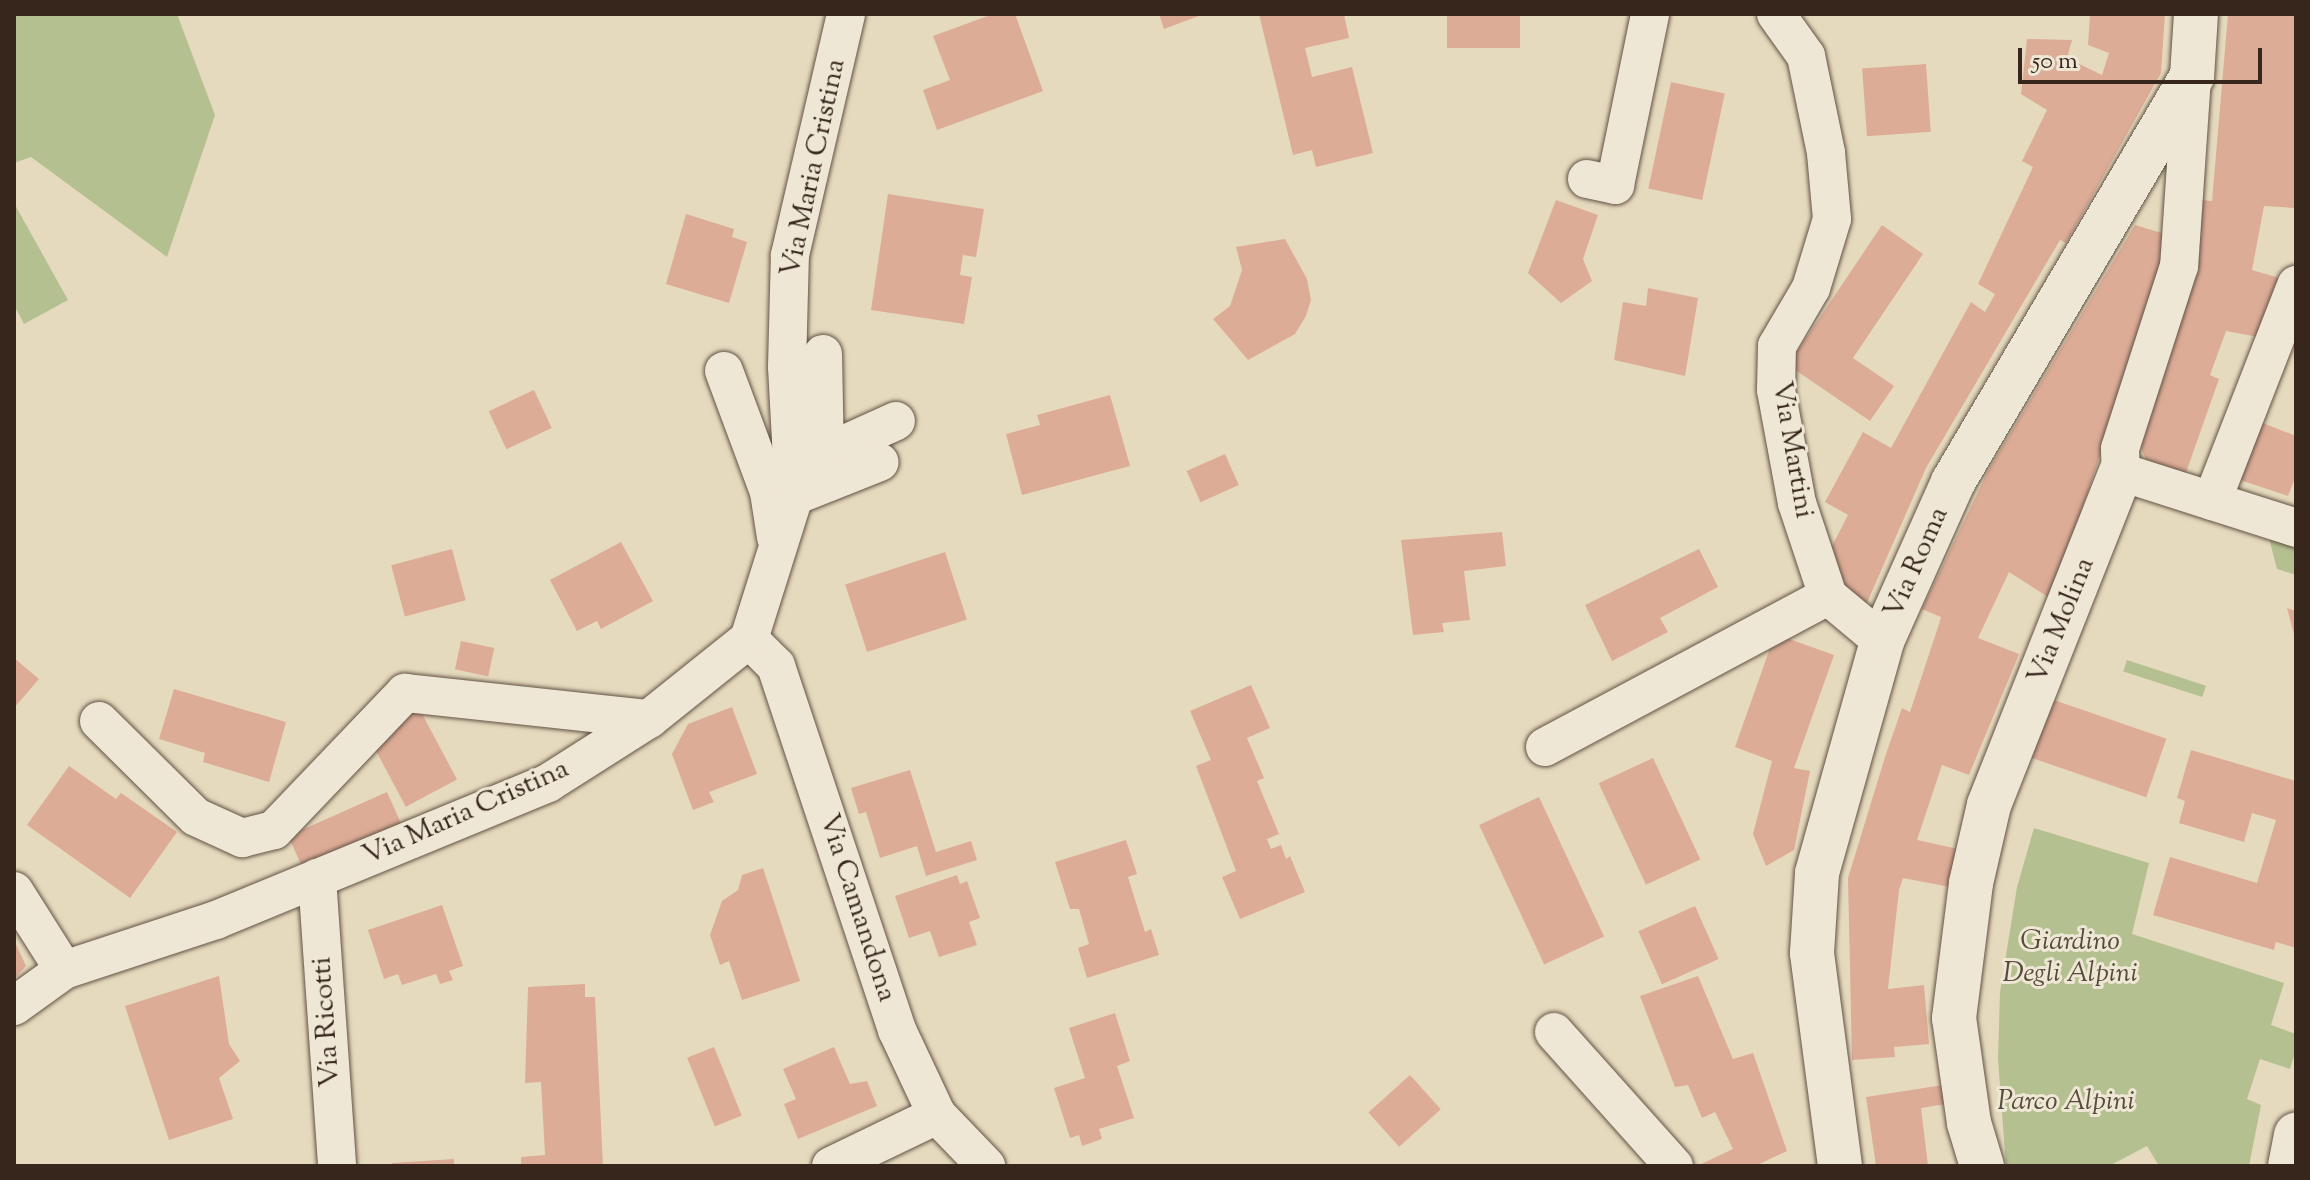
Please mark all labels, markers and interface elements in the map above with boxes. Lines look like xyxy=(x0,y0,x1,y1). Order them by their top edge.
scale bar xyxy=(2022,32,2266,82)
text: 50 m xyxy=(2032,45,2078,79)
street label: Via Maria Cristina xyxy=(774,56,854,280)
street label: Via Martini xyxy=(1763,379,1821,521)
street label: Via Roma xyxy=(1878,502,1956,624)
street label: Via Molina xyxy=(2021,553,2103,689)
street label: Via Maria Cristina xyxy=(358,753,574,873)
street label: Via Camandona xyxy=(811,810,903,1006)
park label: Giardino Degli Alpini xyxy=(2003,925,2137,991)
street label: Via Ricotti xyxy=(306,956,348,1088)
park label: Parco Alpini xyxy=(1997,1085,2135,1119)

